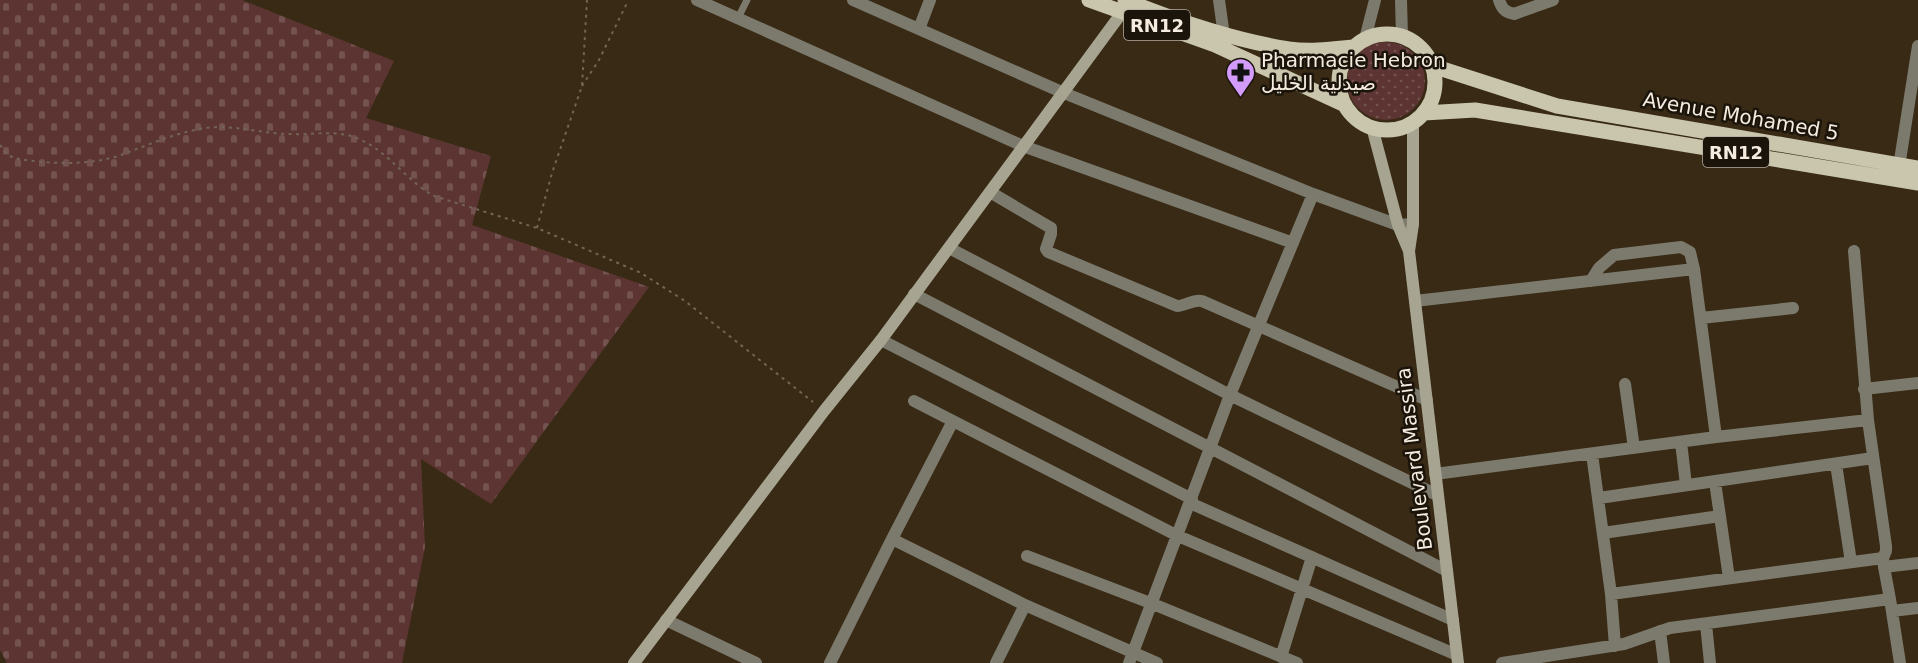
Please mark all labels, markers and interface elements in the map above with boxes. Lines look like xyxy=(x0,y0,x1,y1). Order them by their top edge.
road number: RN12 xyxy=(1124,10,1190,40)
place label: Pharmacie Hebron صيدلية الخليل xyxy=(1261,48,1446,95)
pharmacy icon: Pharmacie Hebron صيدلية الخليل xyxy=(1224,56,1256,98)
street label: Avenue Mohamed 5 xyxy=(1641,87,1841,145)
road number: RN12 xyxy=(1703,137,1769,167)
street label: Boulevard Massira xyxy=(1391,366,1437,552)

